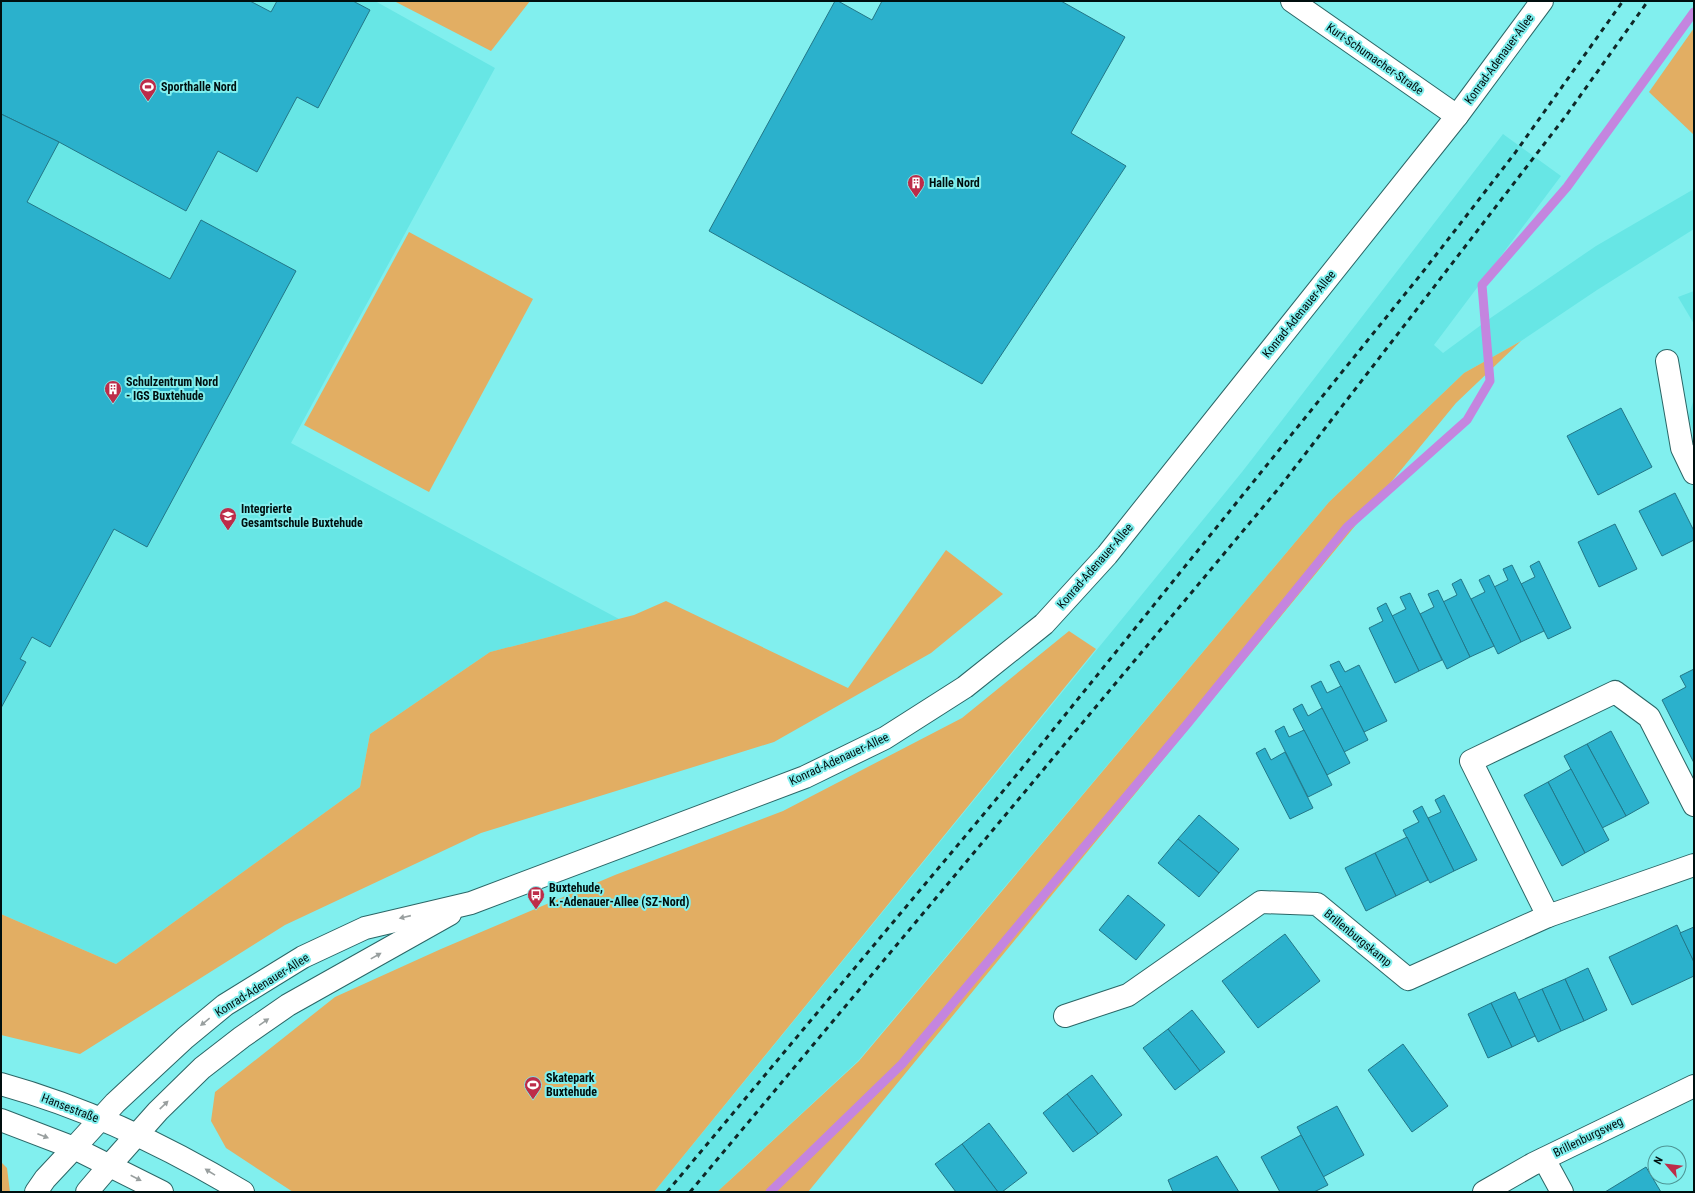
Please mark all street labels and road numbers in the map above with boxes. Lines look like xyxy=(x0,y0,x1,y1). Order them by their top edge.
street label: Konrad-Adenauer-Allee xyxy=(1462,11,1537,107)
street label: Kurt-Schumacher-Straße xyxy=(1324,20,1427,98)
street label: Konrad-Adenauer-Allee xyxy=(1260,267,1339,360)
street label: Konrad-Adenauer-Allee xyxy=(1054,520,1136,611)
street label: Konrad-Adenauer-Allee xyxy=(787,730,891,788)
street label: Brillenburgskamp xyxy=(1321,907,1395,970)
street label: Konrad-Adenauer-Allee xyxy=(212,950,312,1020)
street label: Hansestraße xyxy=(39,1091,101,1125)
street label: Brillenburgsweg xyxy=(1551,1114,1625,1160)

